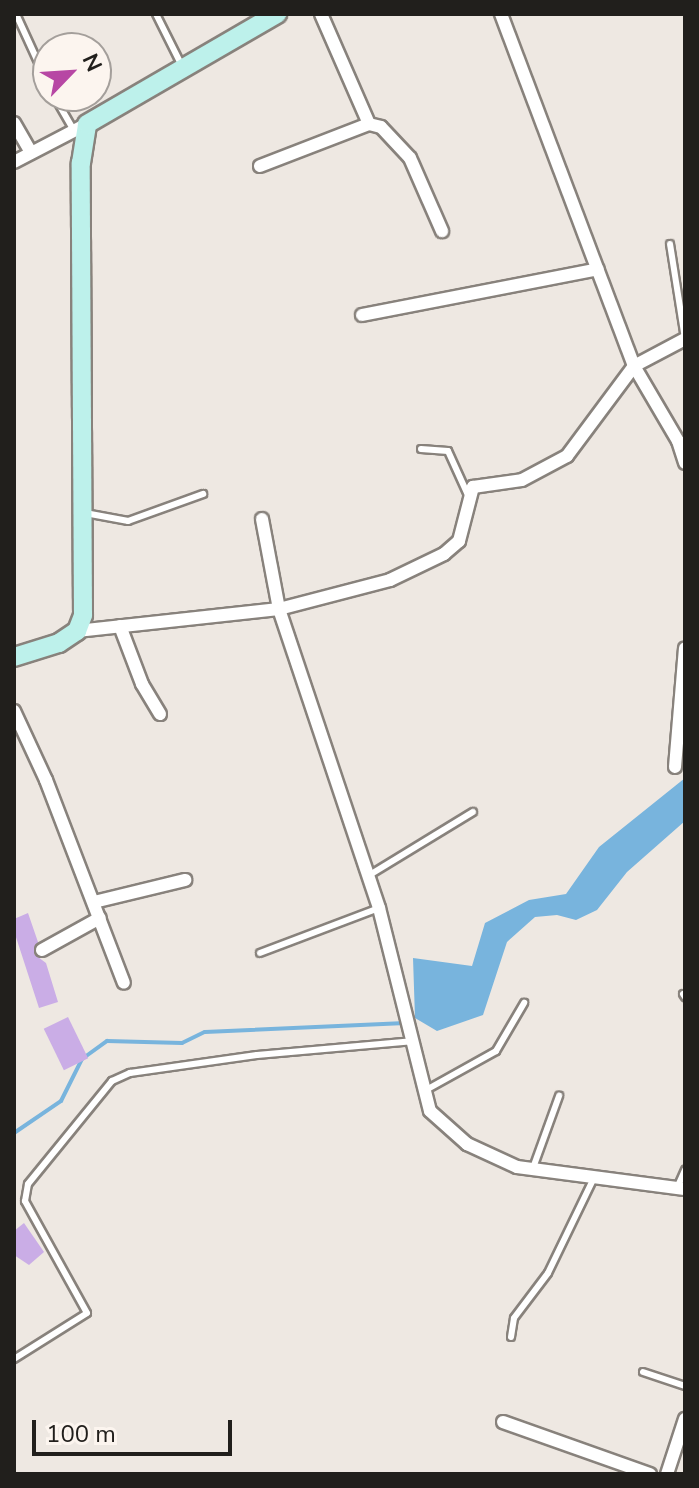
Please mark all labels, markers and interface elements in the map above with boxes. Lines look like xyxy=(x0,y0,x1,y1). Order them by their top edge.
north arrow xyxy=(32,32,112,112)
text: N xyxy=(75,49,109,77)
scale bar xyxy=(36,1404,236,1454)
text: 100 m xyxy=(46,1418,116,1450)

